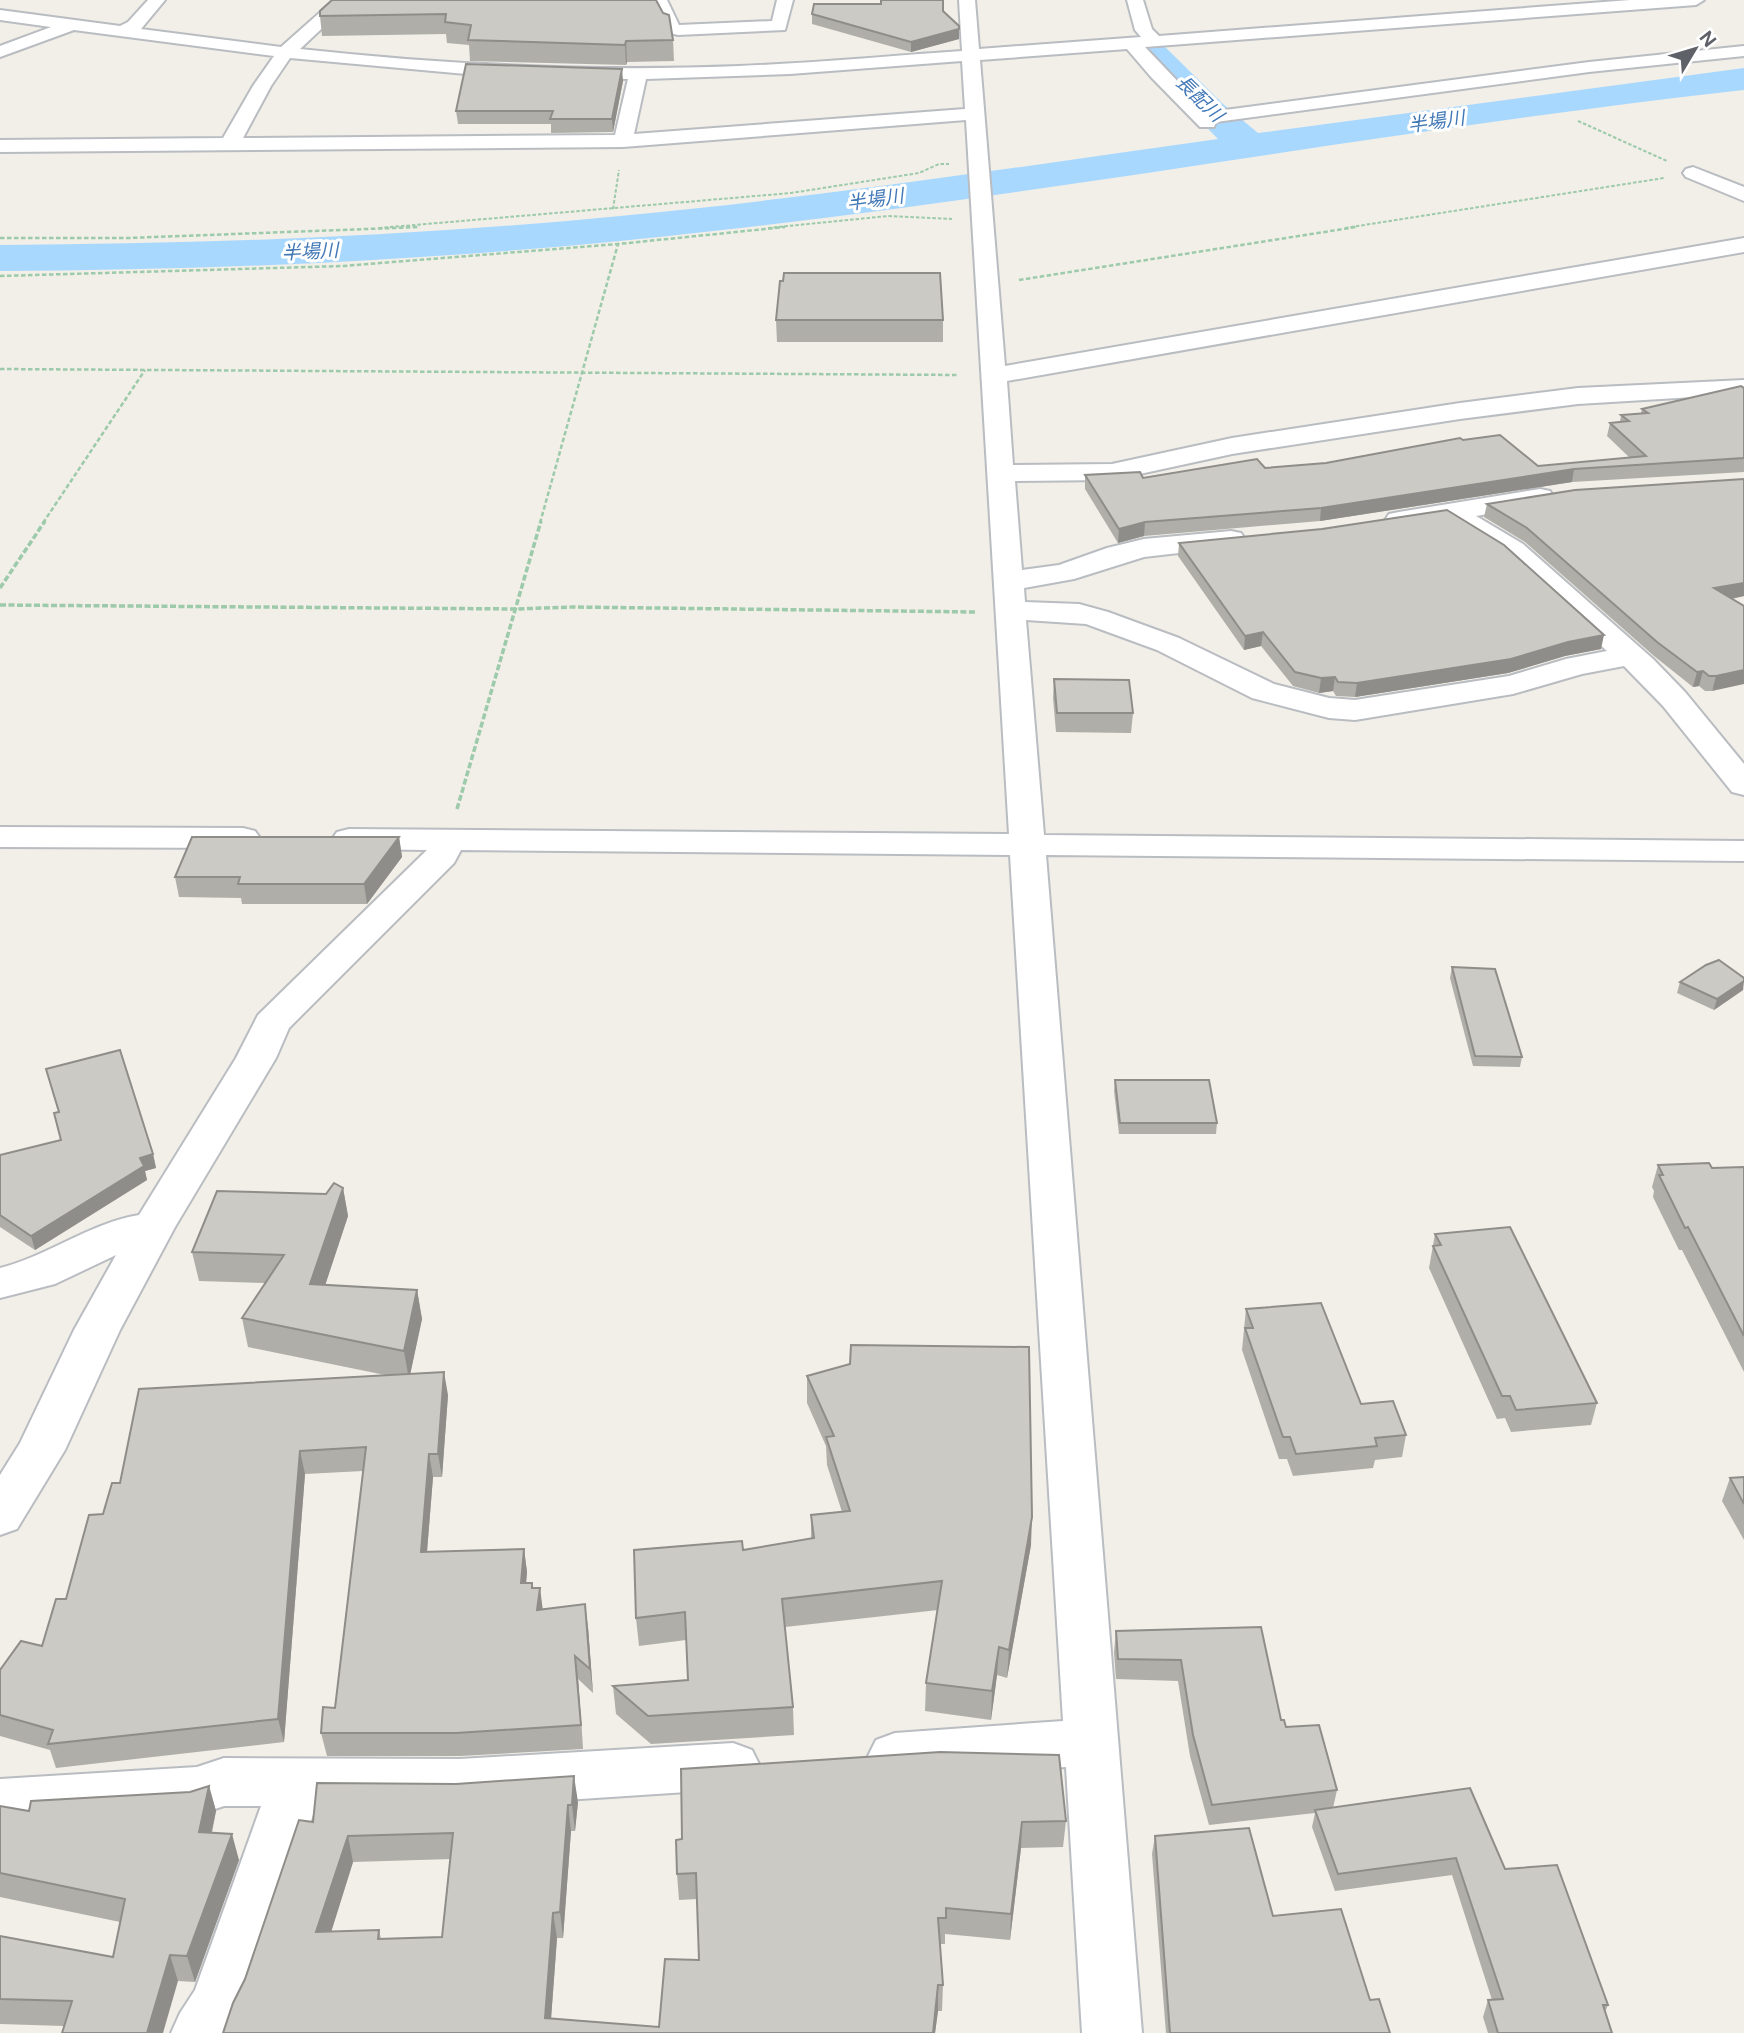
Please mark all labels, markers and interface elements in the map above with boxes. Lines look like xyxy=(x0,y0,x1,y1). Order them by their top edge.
north arrow xyxy=(1660,14,1730,84)
text: N xyxy=(1694,26,1722,52)
water label: 長配川 xyxy=(1170,70,1230,129)
water label: 半場川 xyxy=(1406,105,1468,138)
water label: 半場川 xyxy=(845,183,907,216)
water label: 半場川 xyxy=(281,237,341,265)

